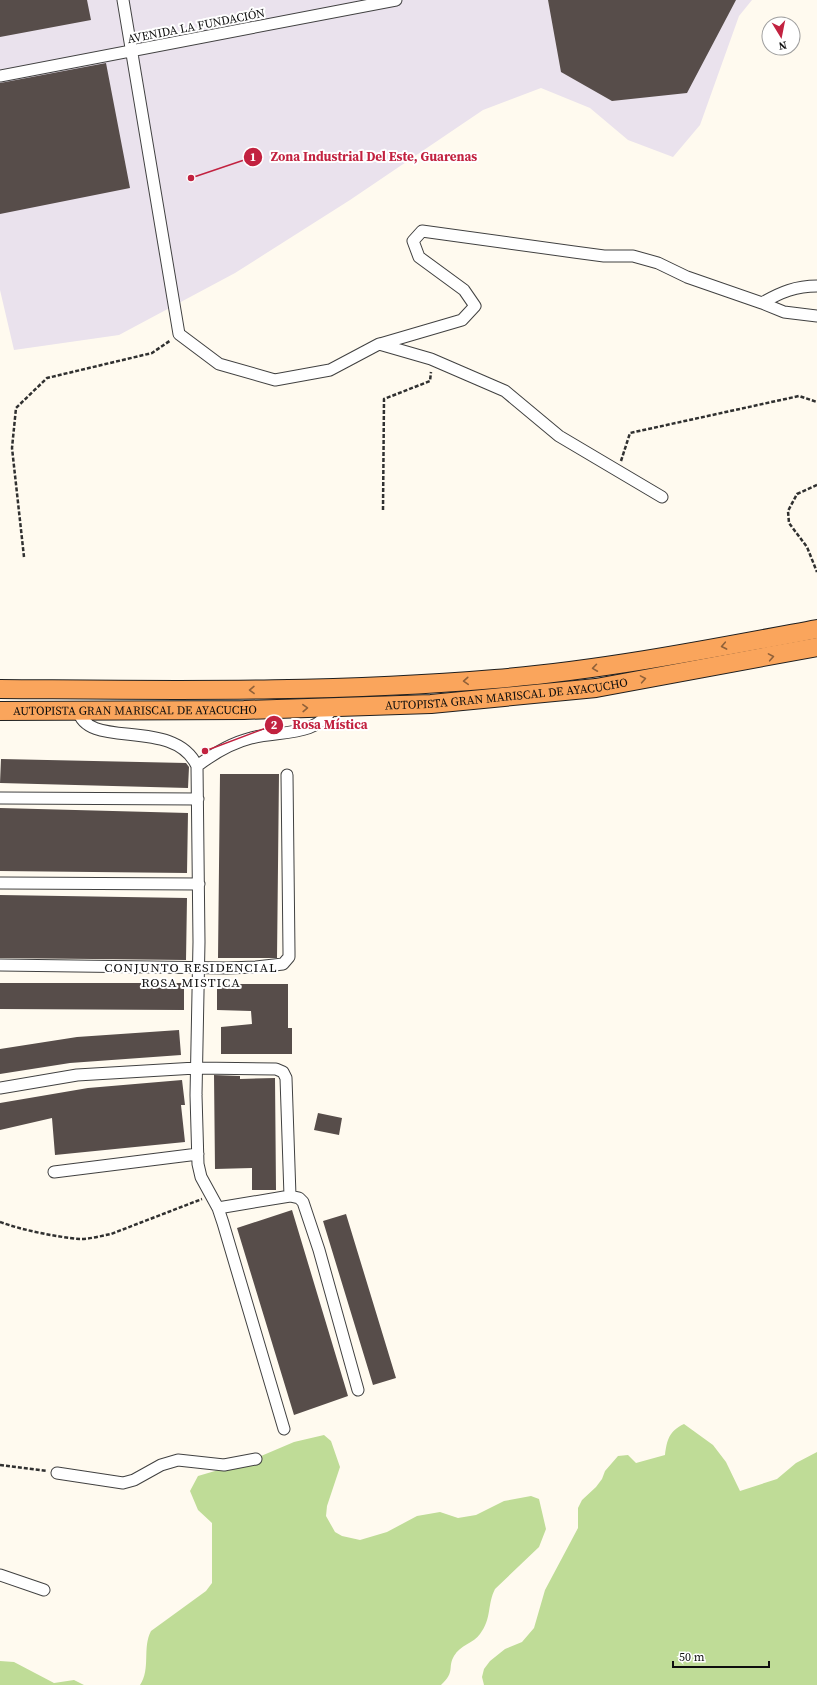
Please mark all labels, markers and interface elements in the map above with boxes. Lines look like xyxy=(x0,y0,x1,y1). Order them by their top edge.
street label: AVENIDA LA FUNDACIÓN xyxy=(126,5,266,47)
north arrow xyxy=(761,16,801,56)
text: N xyxy=(777,37,788,53)
callout: Zona Industrial Del Este, Guarenas xyxy=(243,144,486,169)
text: Zona Industrial Del Este, Guarenas xyxy=(271,148,477,165)
text: 1 xyxy=(250,149,256,165)
one-way arrow xyxy=(720,642,727,650)
one-way arrow xyxy=(768,653,775,661)
one-way arrow xyxy=(592,663,598,672)
street label: AUTOPISTA GRAN MARISCAL DE AYACUCHO xyxy=(385,674,629,713)
one-way arrow xyxy=(640,675,646,684)
one-way arrow xyxy=(463,677,469,686)
one-way arrow xyxy=(249,686,255,695)
street label: AUTOPISTA GRAN MARISCAL DE AYACUCHO xyxy=(13,702,257,719)
one-way arrow xyxy=(302,703,308,712)
callout: Rosa Mística xyxy=(264,712,376,737)
text: Rosa Mística xyxy=(292,716,368,733)
text: 2 xyxy=(271,717,278,733)
district label: CONJUNTO RESIDENCIAL ROSA MISTICA xyxy=(104,959,278,991)
scale bar xyxy=(673,1643,769,1669)
text: 50 m xyxy=(679,1649,705,1665)

